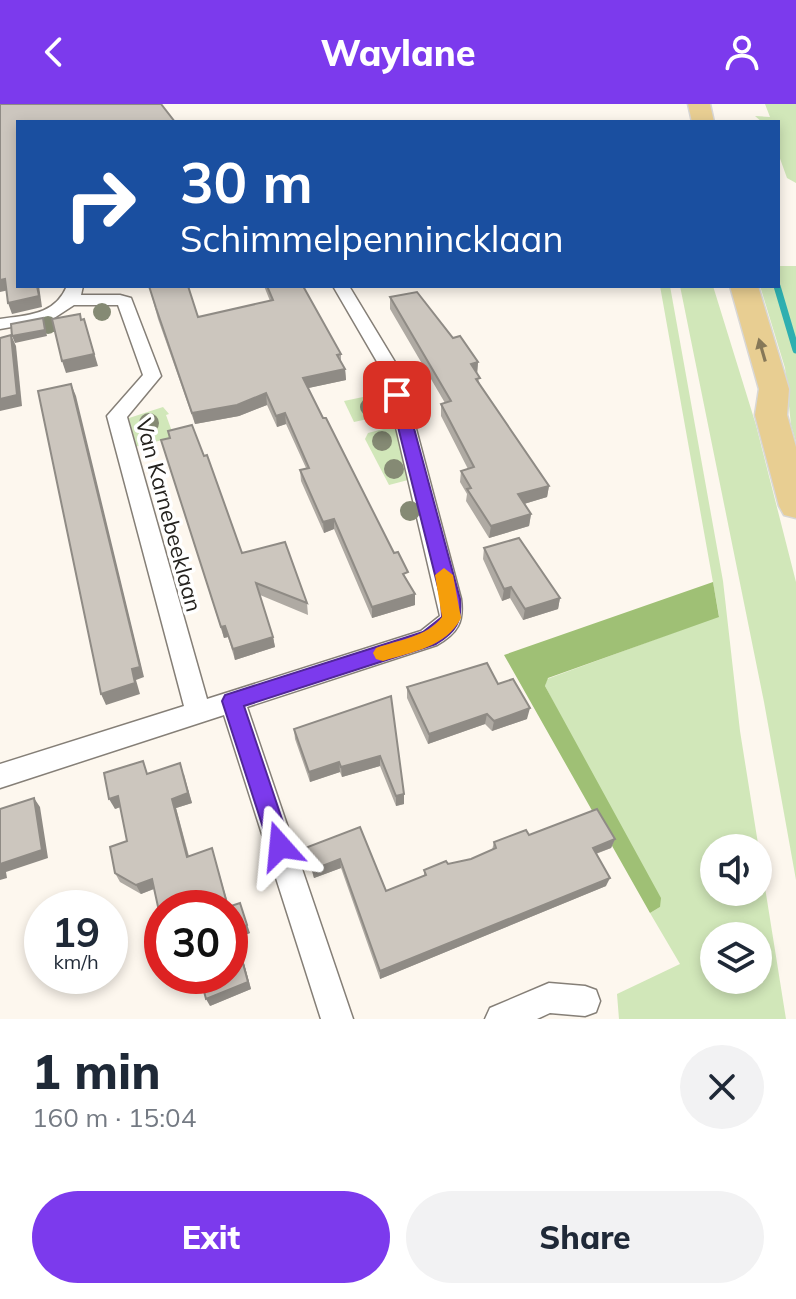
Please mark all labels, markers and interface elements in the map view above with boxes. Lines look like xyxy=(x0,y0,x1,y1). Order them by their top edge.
icon: back xyxy=(32,30,76,74)
text: Waylane xyxy=(320,30,476,75)
icon: person xyxy=(720,30,764,74)
text: 30 m xyxy=(180,147,313,217)
icon: right xyxy=(48,152,152,256)
text: Schimmelpennincklaan xyxy=(180,216,564,261)
one-way arrow xyxy=(755,337,768,361)
pin xyxy=(363,361,431,429)
icon: arrive xyxy=(375,373,419,417)
street label: Van Karnebeeklaan xyxy=(130,415,208,615)
position arrow xyxy=(238,804,322,888)
map controls xyxy=(700,834,772,994)
button: sound xyxy=(700,834,772,906)
speed limit sign: 30 xyxy=(144,890,248,994)
text: 19 xyxy=(52,907,100,957)
button: layers xyxy=(700,922,772,994)
text: km/h xyxy=(53,949,99,974)
text: 1 min xyxy=(32,1041,161,1101)
button: close xyxy=(680,1045,764,1129)
text: 160 m · 15:04 xyxy=(32,1101,196,1134)
button: Exit xyxy=(32,1191,390,1283)
button: Share xyxy=(406,1191,764,1283)

